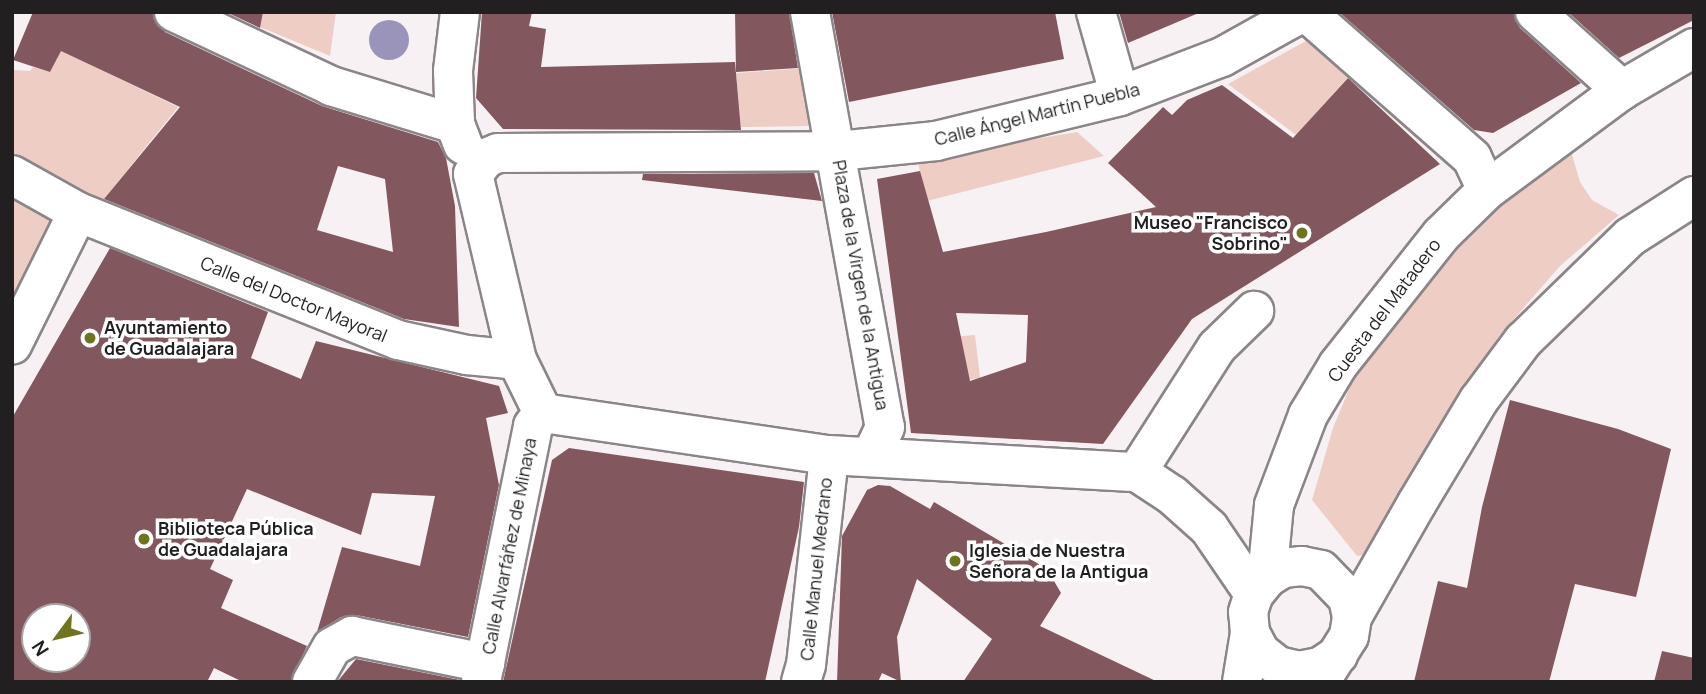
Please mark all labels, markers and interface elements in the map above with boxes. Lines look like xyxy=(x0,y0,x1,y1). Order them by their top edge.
street label: Calle Ángel Martín Puebla xyxy=(932,78,1142,150)
street label: Plaza de la Virgen de la Antigua xyxy=(828,158,894,412)
place label: Museo "Francisco Sobrino" xyxy=(1134,212,1288,255)
marker: Museo "Francisco Sobrino" xyxy=(1294,225,1310,241)
street label: Cuesta del Matadero xyxy=(1323,234,1445,386)
street label: Calle del Doctor Mayoral xyxy=(198,252,390,346)
place label: Ayuntamiento de Guadalajara xyxy=(104,317,234,360)
marker: Ayuntamiento de Guadalajara xyxy=(82,330,98,346)
street label: Calle Alvarfáñez de Minaya xyxy=(477,436,541,656)
street label: Calle Manuel Medrano xyxy=(796,476,836,662)
place label: Biblioteca Pública de Guadalajara xyxy=(158,518,314,560)
marker: Biblioteca Pública de Guadalajara xyxy=(136,531,152,547)
place label: Iglesia de Nuestra Señora de la Antigua xyxy=(969,540,1148,582)
marker: Iglesia de Nuestra Señora de la Antigua xyxy=(947,553,963,569)
north arrow xyxy=(21,603,91,673)
text: N xyxy=(25,636,55,661)

